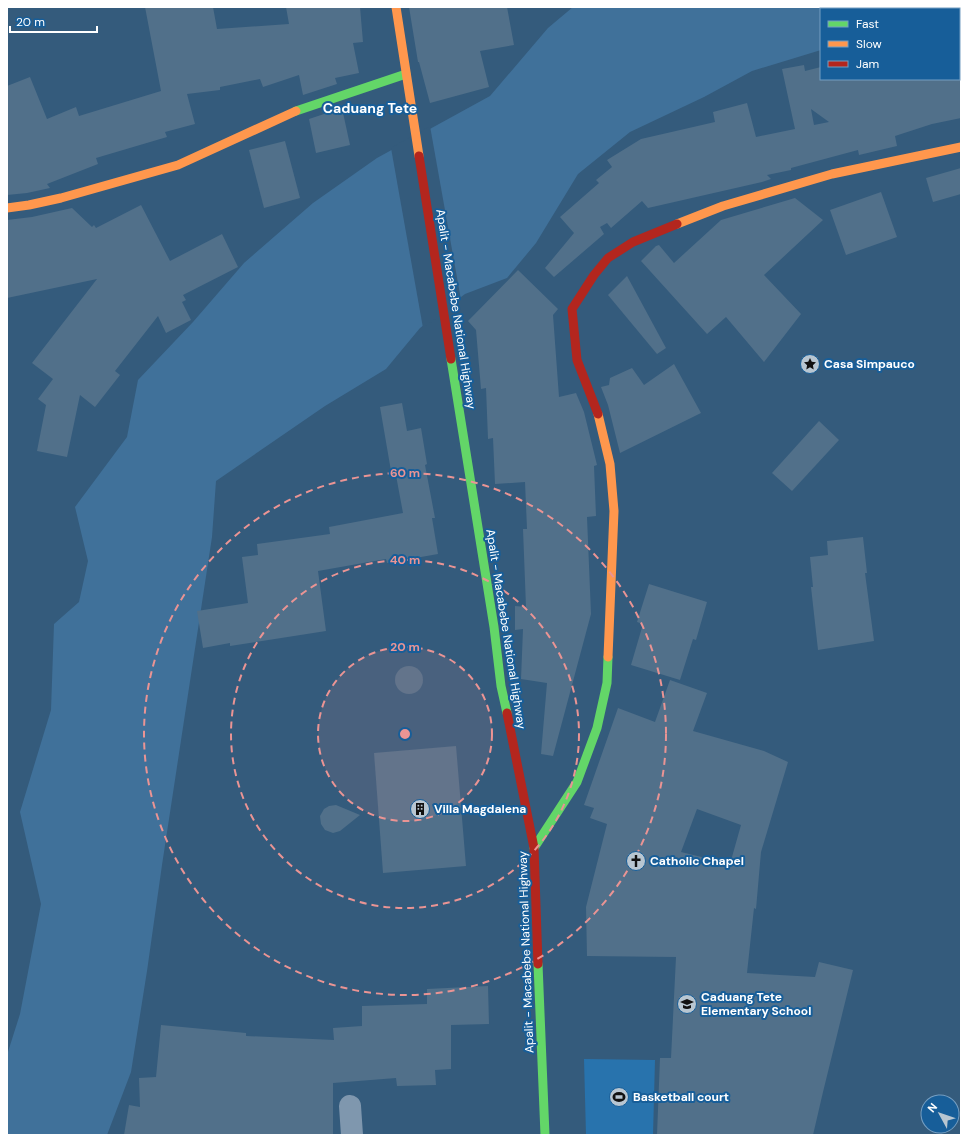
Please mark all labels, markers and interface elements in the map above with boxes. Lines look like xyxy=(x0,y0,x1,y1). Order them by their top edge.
scale bar xyxy=(10,8,97,34)
legend xyxy=(820,8,960,80)
text: 20 m xyxy=(16,14,45,30)
text: Fast xyxy=(856,16,879,32)
text: Slow xyxy=(856,36,882,52)
text: Jam xyxy=(856,56,879,72)
district label: Caduang Tete xyxy=(323,99,417,117)
street label: Apalit - Macabebe National Highway xyxy=(432,208,480,410)
place icon: Casa Simpauco xyxy=(799,353,821,375)
place label: Casa Simpauco xyxy=(824,356,915,372)
text: 60 m xyxy=(390,465,420,481)
street label: Apalit - Macabebe National Highway xyxy=(482,528,530,730)
text: 40 m xyxy=(390,552,420,568)
text: 20 m xyxy=(390,639,420,655)
centre of rings xyxy=(398,727,412,741)
building icon: Villa Magdalena xyxy=(409,798,431,820)
place label: Villa Magdalena xyxy=(434,801,526,817)
street label: Apalit - Macabebe National Highway xyxy=(514,850,538,1053)
church icon: Catholic Chapel xyxy=(625,850,647,872)
place label: Catholic Chapel xyxy=(650,853,744,869)
place label: Caduang Tete Elementary School xyxy=(701,989,811,1019)
school or university icon: Caduang Tete Elementary School xyxy=(676,993,698,1015)
sports icon: Basketball court xyxy=(608,1086,630,1108)
place label: Basketball court xyxy=(633,1089,729,1105)
north arrow xyxy=(920,1094,960,1134)
text: N xyxy=(924,1100,940,1115)

